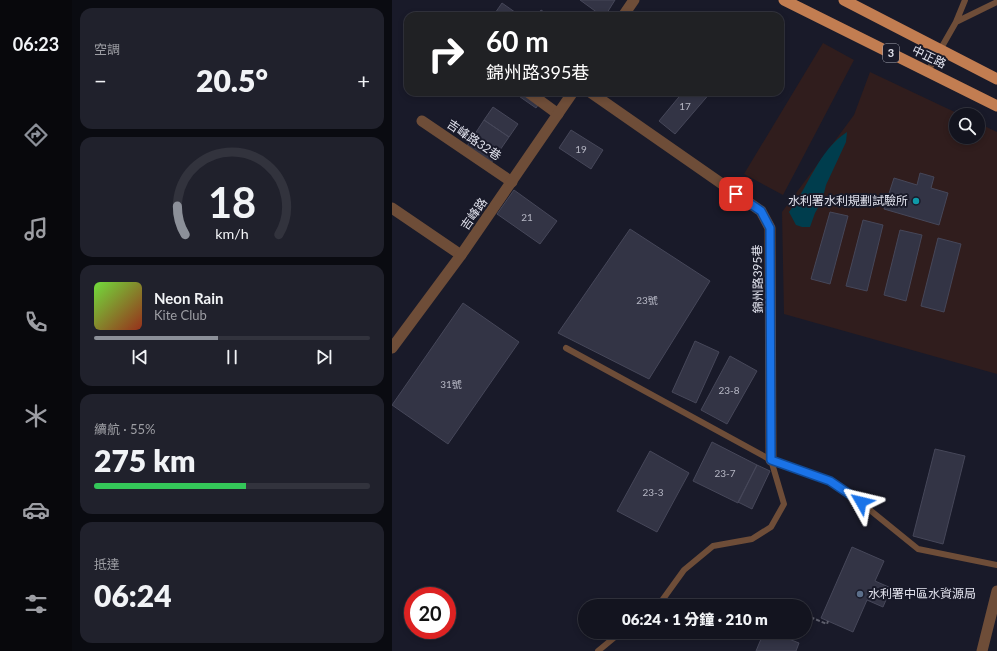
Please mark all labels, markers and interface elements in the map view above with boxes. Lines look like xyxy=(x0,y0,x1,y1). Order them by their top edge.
text: 60 m xyxy=(486,24,549,58)
icon: right xyxy=(420,28,472,80)
text: 06:23 xyxy=(13,33,59,55)
text: 空調 xyxy=(94,41,120,57)
street label: 中正路 xyxy=(910,42,949,71)
road number: 3 xyxy=(883,44,899,62)
text: 錦州路395巷 xyxy=(486,61,589,83)
text: 20.5° xyxy=(196,62,268,98)
text: − xyxy=(94,67,107,94)
text: + xyxy=(357,67,370,94)
house number: 17 xyxy=(679,100,691,112)
map controls xyxy=(949,108,985,144)
button: search xyxy=(949,108,985,144)
street label: 吉峰路32巷 xyxy=(444,116,504,163)
icon: directions xyxy=(22,121,50,149)
house number: 19 xyxy=(575,143,587,155)
text: 18 xyxy=(208,177,256,227)
pin xyxy=(719,177,753,211)
icon: arrive xyxy=(725,183,747,205)
place label: 水利署水利規劃試驗所 xyxy=(788,193,908,208)
street label: 吉峰路 xyxy=(457,195,490,233)
marker: 水利署水利規劃試驗所 xyxy=(911,196,921,206)
house number: 21 xyxy=(521,211,533,223)
icon: music xyxy=(22,215,50,243)
text: km/h xyxy=(215,224,249,241)
street label: 錦州路395巷 xyxy=(749,244,766,314)
text: Neon Rain xyxy=(154,289,223,307)
house number: 23號 xyxy=(636,294,658,306)
text: Kite Club xyxy=(154,307,207,323)
icon: phone xyxy=(22,308,50,336)
icon: previous xyxy=(129,346,151,368)
icon: pause xyxy=(221,346,243,368)
icon: next xyxy=(313,346,335,368)
house number: 31號 xyxy=(440,378,462,390)
house number: 23-8 xyxy=(718,384,740,396)
icon: climate xyxy=(22,402,50,430)
text: 續航 · 55% xyxy=(94,421,156,437)
text: 275 km xyxy=(94,442,195,478)
house number: 23-7 xyxy=(714,467,736,479)
position arrow xyxy=(840,481,882,523)
house number: 23-3 xyxy=(642,486,664,498)
icon: car xyxy=(22,496,50,524)
text: 抵達 xyxy=(94,556,120,572)
text: 06:24 xyxy=(94,577,172,613)
place label: 水利署中區水資源局 xyxy=(868,586,976,601)
speed limit sign: 20 xyxy=(404,587,456,639)
marker: 水利署中區水資源局 xyxy=(855,589,865,599)
icon: filters xyxy=(22,590,50,618)
text: 06:24 · 1 分鐘 · 210 m xyxy=(622,610,768,628)

